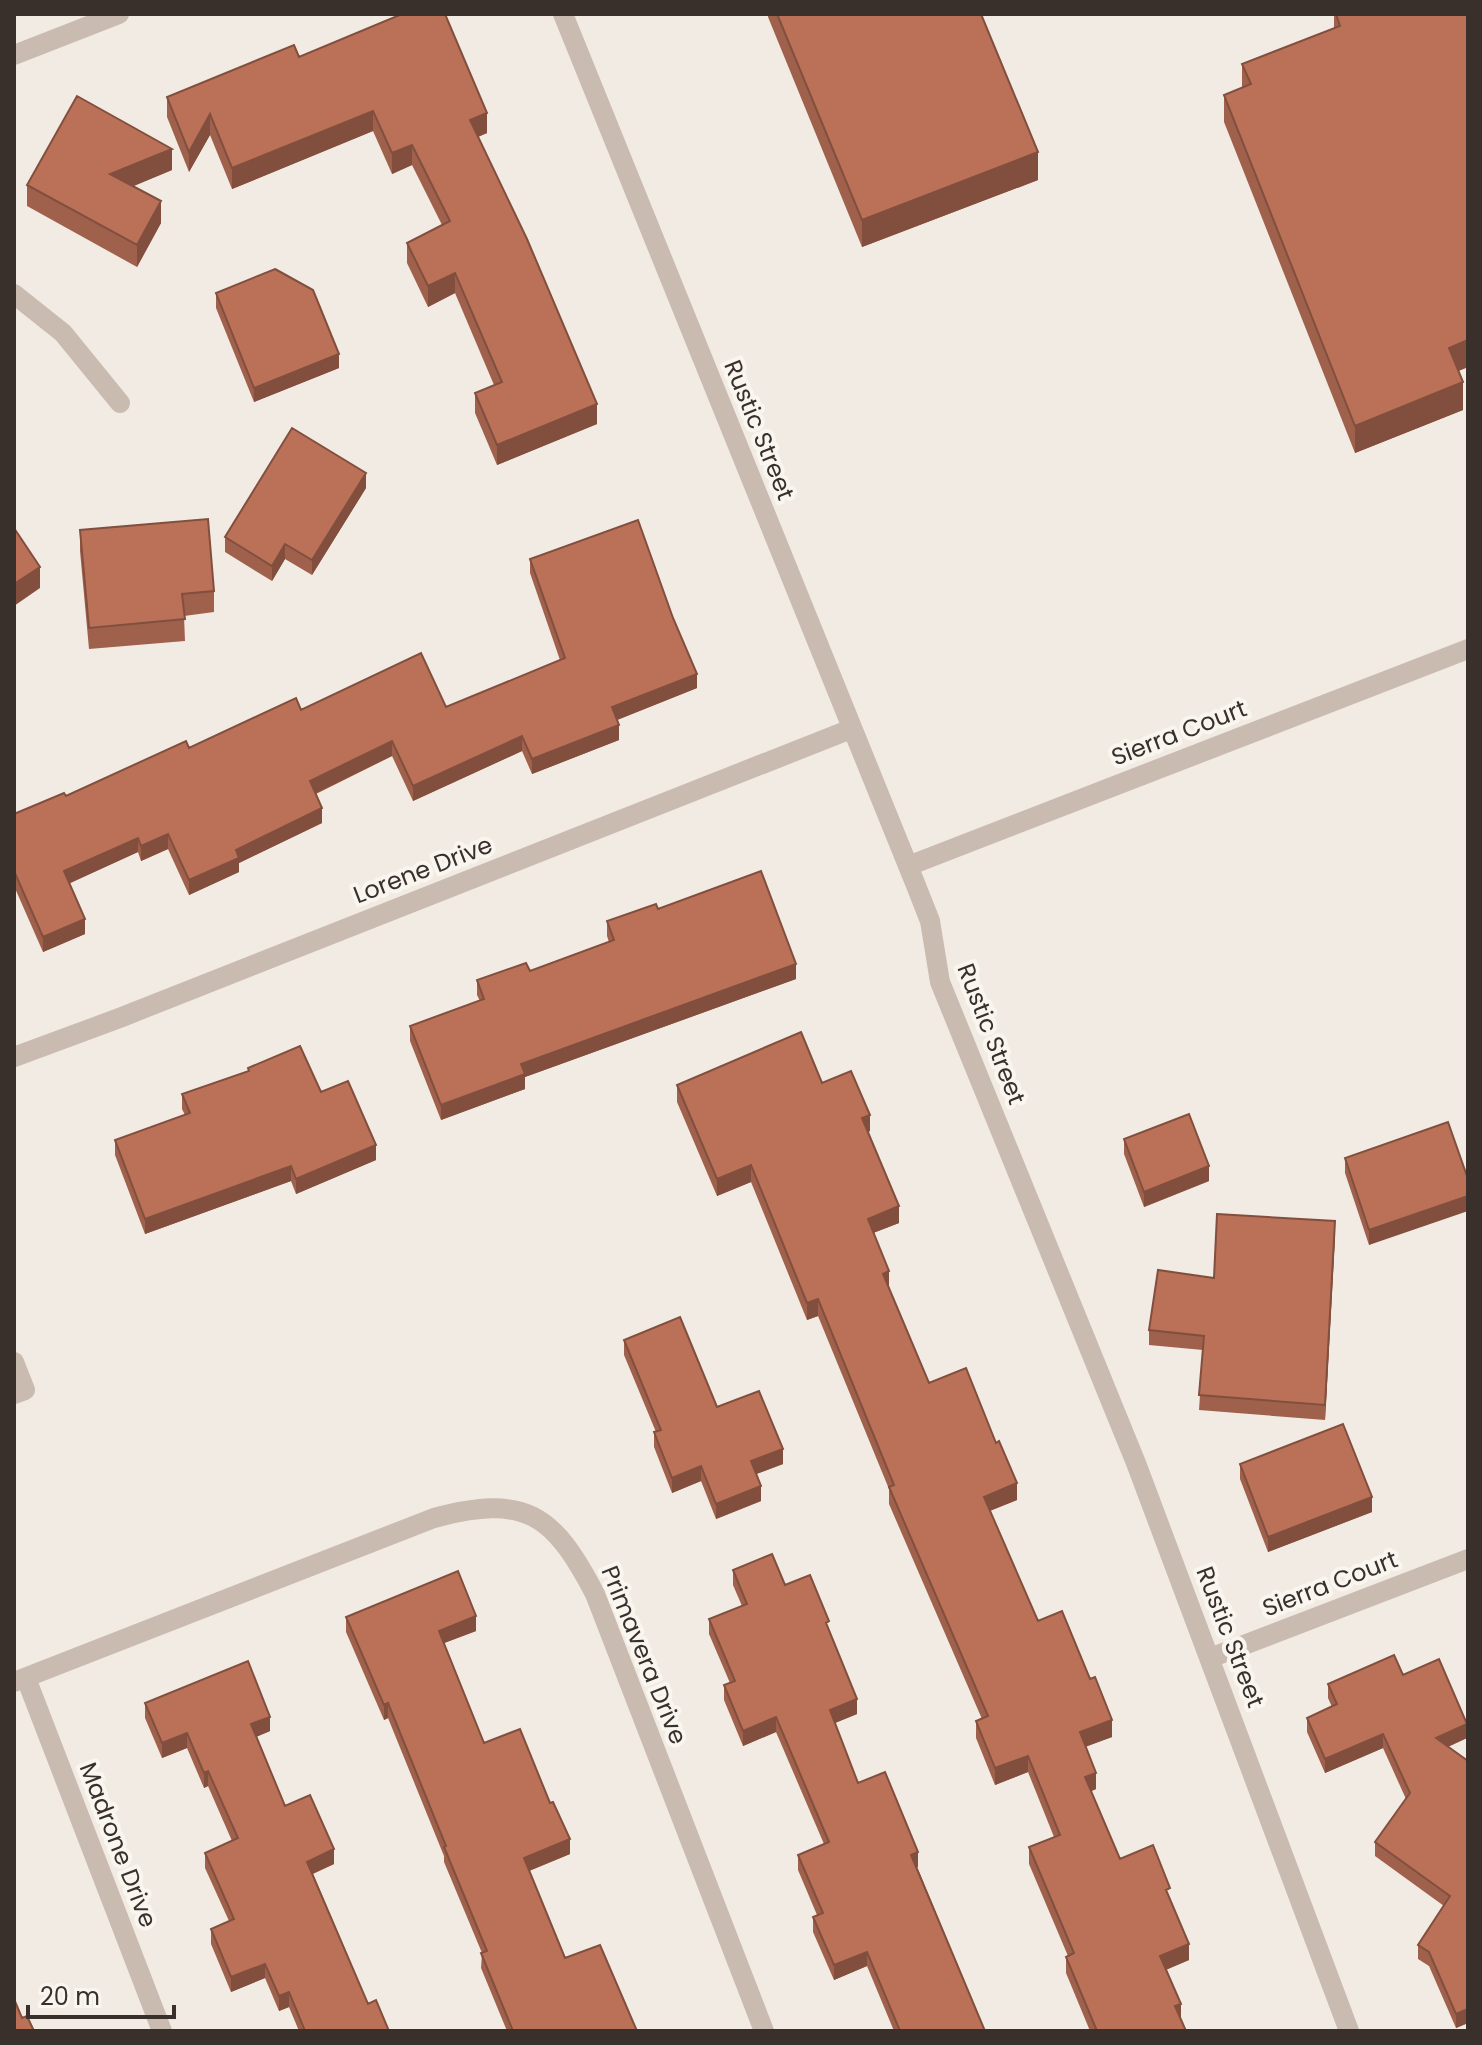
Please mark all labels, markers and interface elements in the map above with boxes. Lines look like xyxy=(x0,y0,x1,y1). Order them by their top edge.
street label: Rustic Street xyxy=(716,355,803,505)
street label: Sierra Court xyxy=(1106,692,1251,773)
street label: Lorene Drive xyxy=(349,828,497,911)
street label: Rustic Street xyxy=(949,959,1033,1109)
street label: Sierra Court xyxy=(1257,1543,1402,1624)
street label: Primavera Drive xyxy=(594,1561,695,1749)
street label: Rustic Street xyxy=(1188,1562,1272,1712)
street label: Madrone Drive xyxy=(72,1758,165,1932)
scale bar xyxy=(28,1969,174,2019)
text: 20 m xyxy=(40,1980,100,2013)

